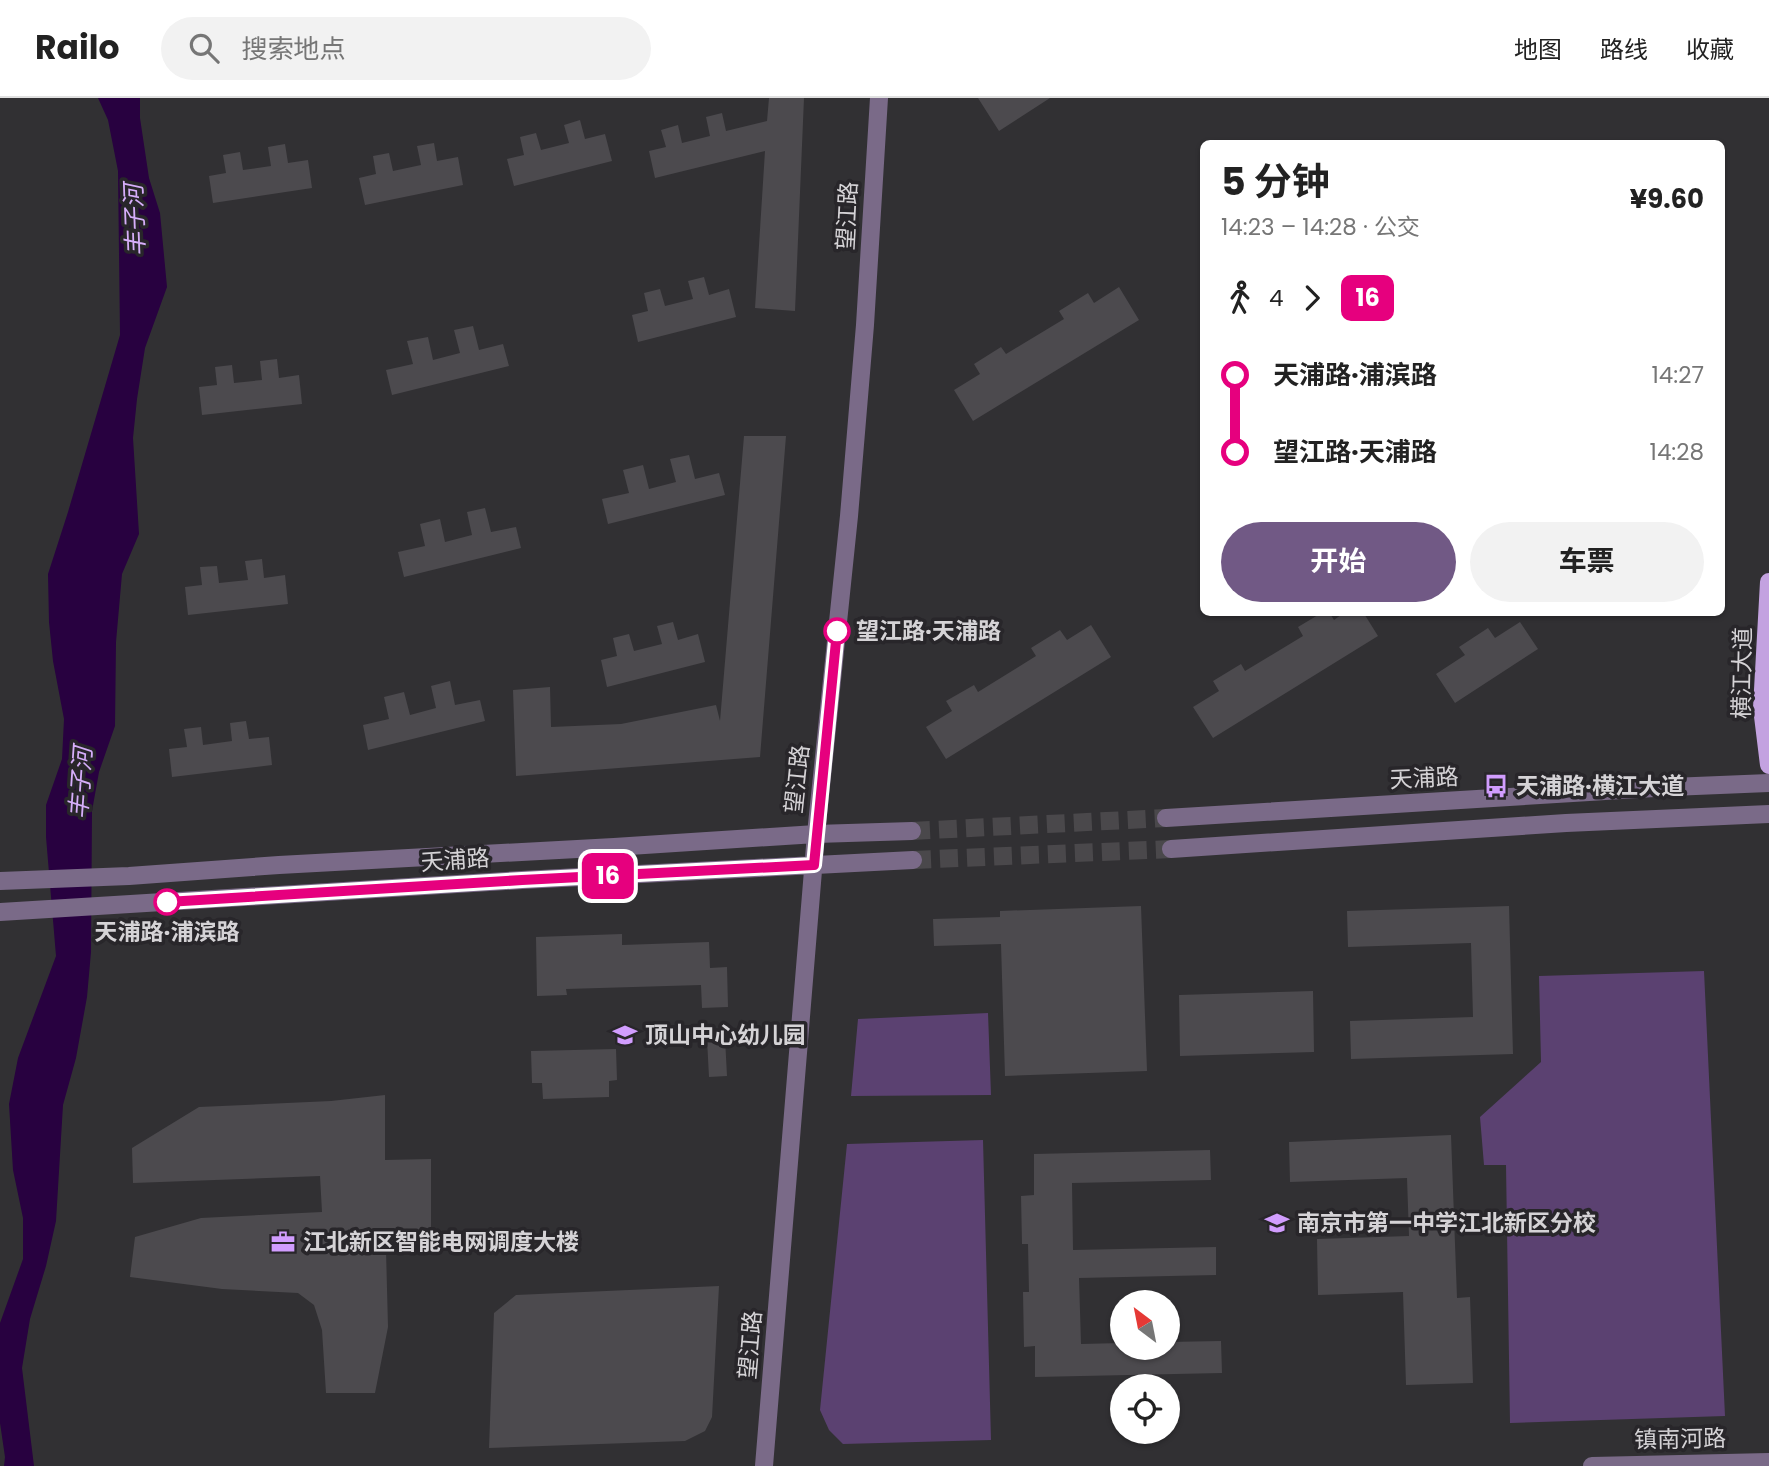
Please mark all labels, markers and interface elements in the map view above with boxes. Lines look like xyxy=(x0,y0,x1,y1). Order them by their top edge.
search box xyxy=(161,17,651,80)
text: Railo xyxy=(35,24,119,71)
icon: search xyxy=(185,29,223,67)
text: 搜索地点 xyxy=(241,31,345,67)
text: 地图 xyxy=(1514,33,1562,66)
text: 路线 xyxy=(1600,33,1648,66)
text: 收藏 xyxy=(1686,33,1734,66)
text: 5 分钟 xyxy=(1221,155,1330,208)
water label: 丰子河 xyxy=(117,179,152,257)
street label: 望江路 xyxy=(829,181,865,251)
text: ¥9.60 xyxy=(1630,181,1704,217)
text: 14:23 – 14:28 · 公交 xyxy=(1221,211,1420,243)
icon: walk xyxy=(1221,279,1259,317)
icon: forward xyxy=(1293,279,1331,317)
text: 16 xyxy=(1355,281,1380,314)
text: 4 xyxy=(1269,282,1283,314)
text: 天浦路·浦滨路 xyxy=(1273,357,1437,393)
text: 14:27 xyxy=(1651,359,1704,391)
text: 望江路·天浦路 xyxy=(1273,434,1437,470)
text: 14:28 xyxy=(1650,436,1704,468)
button: 开始 xyxy=(1221,522,1456,602)
button: 车票 xyxy=(1470,522,1704,602)
place label: 望江路·天浦路 xyxy=(856,615,1001,647)
marker: 望江路·天浦路 xyxy=(824,618,850,644)
street label: 横江大道 xyxy=(1725,627,1759,719)
water label: 丰子河 xyxy=(62,742,100,820)
street label: 望江路 xyxy=(777,743,817,815)
street label: 天浦路 xyxy=(1389,760,1459,796)
place label: 天浦路·横江大道 xyxy=(1516,770,1684,802)
bus stop icon: 天浦路·横江大道 xyxy=(1482,772,1510,800)
street label: 天浦路 xyxy=(419,842,491,878)
line badge: 16 xyxy=(576,853,640,899)
text: 16 xyxy=(596,859,620,892)
marker: 天浦路·浦滨路 xyxy=(154,889,180,915)
place label: 天浦路·浦滨路 xyxy=(95,916,239,948)
place label: 顶山中心幼儿园 xyxy=(645,1019,806,1051)
school or university icon: 顶山中心幼儿园 xyxy=(611,1021,639,1049)
place label: 南京市第一中学江北新区分校 xyxy=(1297,1207,1596,1239)
school or university icon: 南京市第一中学江北新区分校 xyxy=(1263,1209,1291,1237)
place label: 江北新区智能电网调度大楼 xyxy=(303,1226,579,1258)
office icon: 江北新区智能电网调度大楼 xyxy=(269,1228,297,1256)
north arrow xyxy=(1110,1290,1180,1360)
map controls xyxy=(1110,1290,1180,1444)
street label: 望江路 xyxy=(731,1309,769,1381)
button: locate xyxy=(1110,1374,1180,1444)
street label: 镇南河路 xyxy=(1634,1422,1726,1456)

